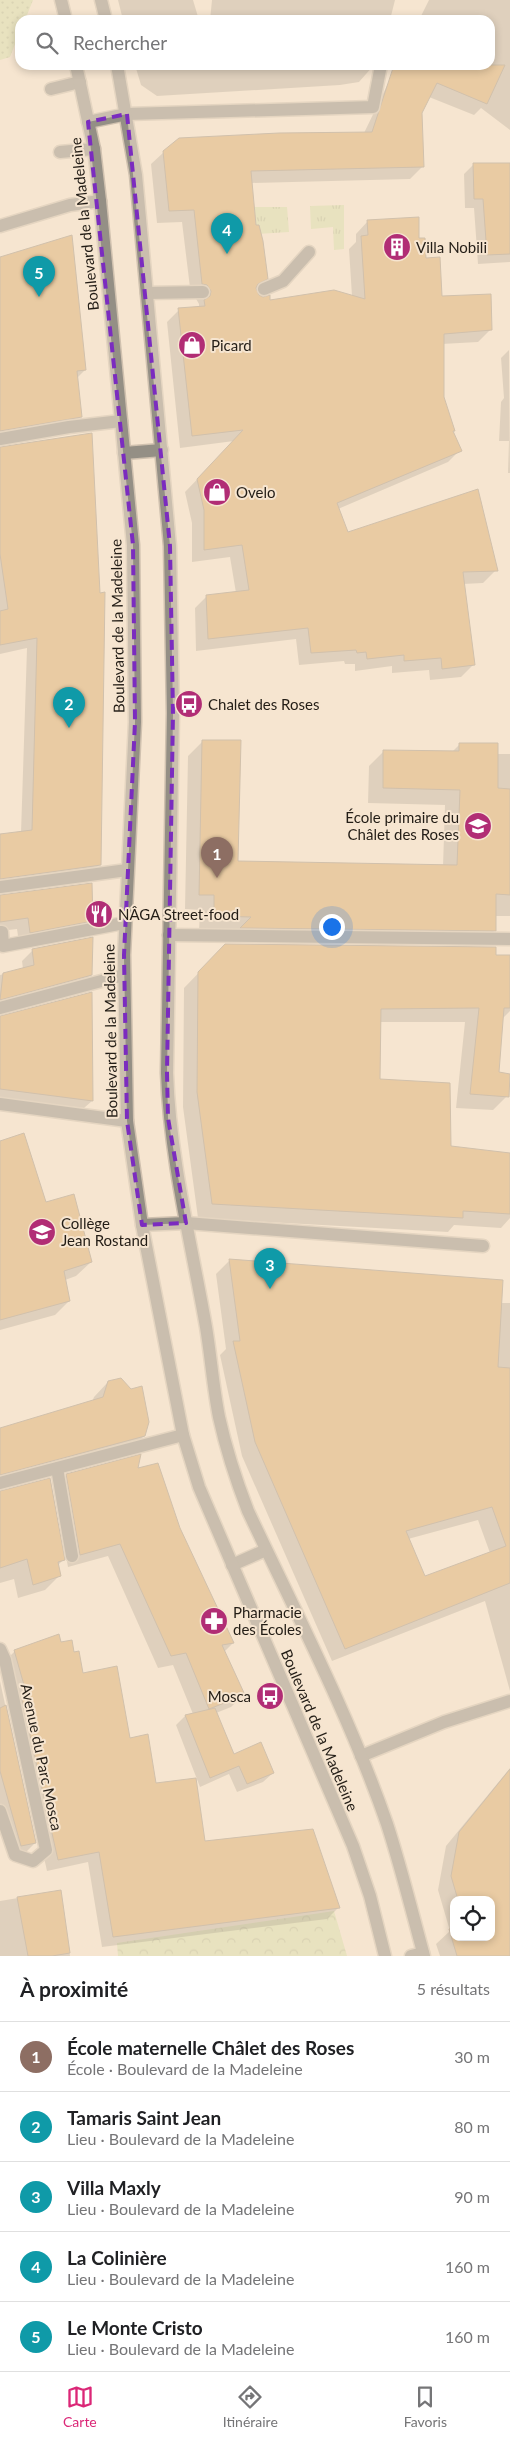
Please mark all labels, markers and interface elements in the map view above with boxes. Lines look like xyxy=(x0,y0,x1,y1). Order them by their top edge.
search box xyxy=(15,15,495,70)
icon: search xyxy=(33,29,61,57)
text: Rechercher xyxy=(73,31,167,54)
street label: Boulevard de la Madeleine xyxy=(66,136,102,311)
pin: 4 xyxy=(211,213,243,254)
building icon: Villa Nobili xyxy=(382,232,412,262)
place label: Villa Nobili xyxy=(416,238,487,256)
pin: 5 xyxy=(23,256,55,297)
shop icon: Picard xyxy=(177,330,207,360)
place label: Picard xyxy=(211,336,252,354)
shop icon: Ovelo xyxy=(202,477,232,507)
place label: Ovelo xyxy=(236,483,275,501)
street label: Boulevard de la Madeleine xyxy=(106,539,128,713)
pin: 2 xyxy=(53,687,85,728)
bus stop icon: Chalet des Roses xyxy=(174,689,204,719)
place label: Chalet des Roses xyxy=(208,695,319,713)
place label: École primaire du Châlet des Roses xyxy=(345,808,459,843)
school or university icon: École primaire du Châlet des Roses xyxy=(463,811,493,841)
pin: 1 xyxy=(201,837,233,878)
restaurant icon: NÂGA Street-food xyxy=(84,899,114,929)
place label: NÂGA Street-food xyxy=(118,905,239,923)
your location xyxy=(319,914,345,940)
street label: Boulevard de la Madeleine xyxy=(99,944,121,1118)
place label: Collège Jean Rostand xyxy=(61,1214,148,1249)
school or university icon: Collège Jean Rostand xyxy=(27,1217,57,1247)
pin: 3 xyxy=(254,1248,286,1289)
place label: Pharmacie des Écoles xyxy=(233,1603,302,1638)
pharmacy icon: Pharmacie des Écoles xyxy=(199,1606,229,1636)
street label: Boulevard de la Madeleine xyxy=(278,1646,362,1814)
bus stop icon: Mosca xyxy=(255,1681,285,1711)
street label: Avenue du Parc Mosca xyxy=(18,1682,66,1832)
place label: Mosca xyxy=(208,1687,251,1705)
map controls xyxy=(450,1896,495,1941)
button: locate xyxy=(450,1896,495,1941)
text: À proximité xyxy=(20,1976,128,2001)
text: 5 résultats xyxy=(417,1979,490,1998)
text: École maternelle Châlet des Roses xyxy=(67,2036,354,2059)
text: 1 xyxy=(31,2047,41,2066)
text: 30 m xyxy=(454,2047,490,2066)
text: École · Boulevard de la Madeleine xyxy=(67,2059,303,2078)
text: Tamaris Saint Jean xyxy=(67,2106,221,2129)
text: 2 xyxy=(31,2117,41,2136)
text: 80 m xyxy=(454,2117,490,2136)
text: Lieu · Boulevard de la Madeleine xyxy=(67,2129,294,2148)
text: Villa Maxly xyxy=(67,2176,161,2199)
text: 3 xyxy=(31,2187,41,2206)
text: 90 m xyxy=(454,2187,490,2206)
text: Lieu · Boulevard de la Madeleine xyxy=(67,2199,294,2218)
text: La Colinière xyxy=(67,2246,167,2269)
text: 4 xyxy=(31,2257,41,2276)
text: 160 m xyxy=(445,2257,490,2276)
text: Lieu · Boulevard de la Madeleine xyxy=(67,2269,294,2288)
text: Le Monte Cristo xyxy=(67,2316,203,2339)
text: 5 xyxy=(31,2327,41,2346)
text: 160 m xyxy=(445,2327,490,2346)
text: Lieu · Boulevard de la Madeleine xyxy=(67,2339,294,2358)
tab: Carte xyxy=(63,2383,97,2430)
tab: Itinéraire xyxy=(223,2383,278,2430)
tab: Favoris xyxy=(404,2383,447,2430)

